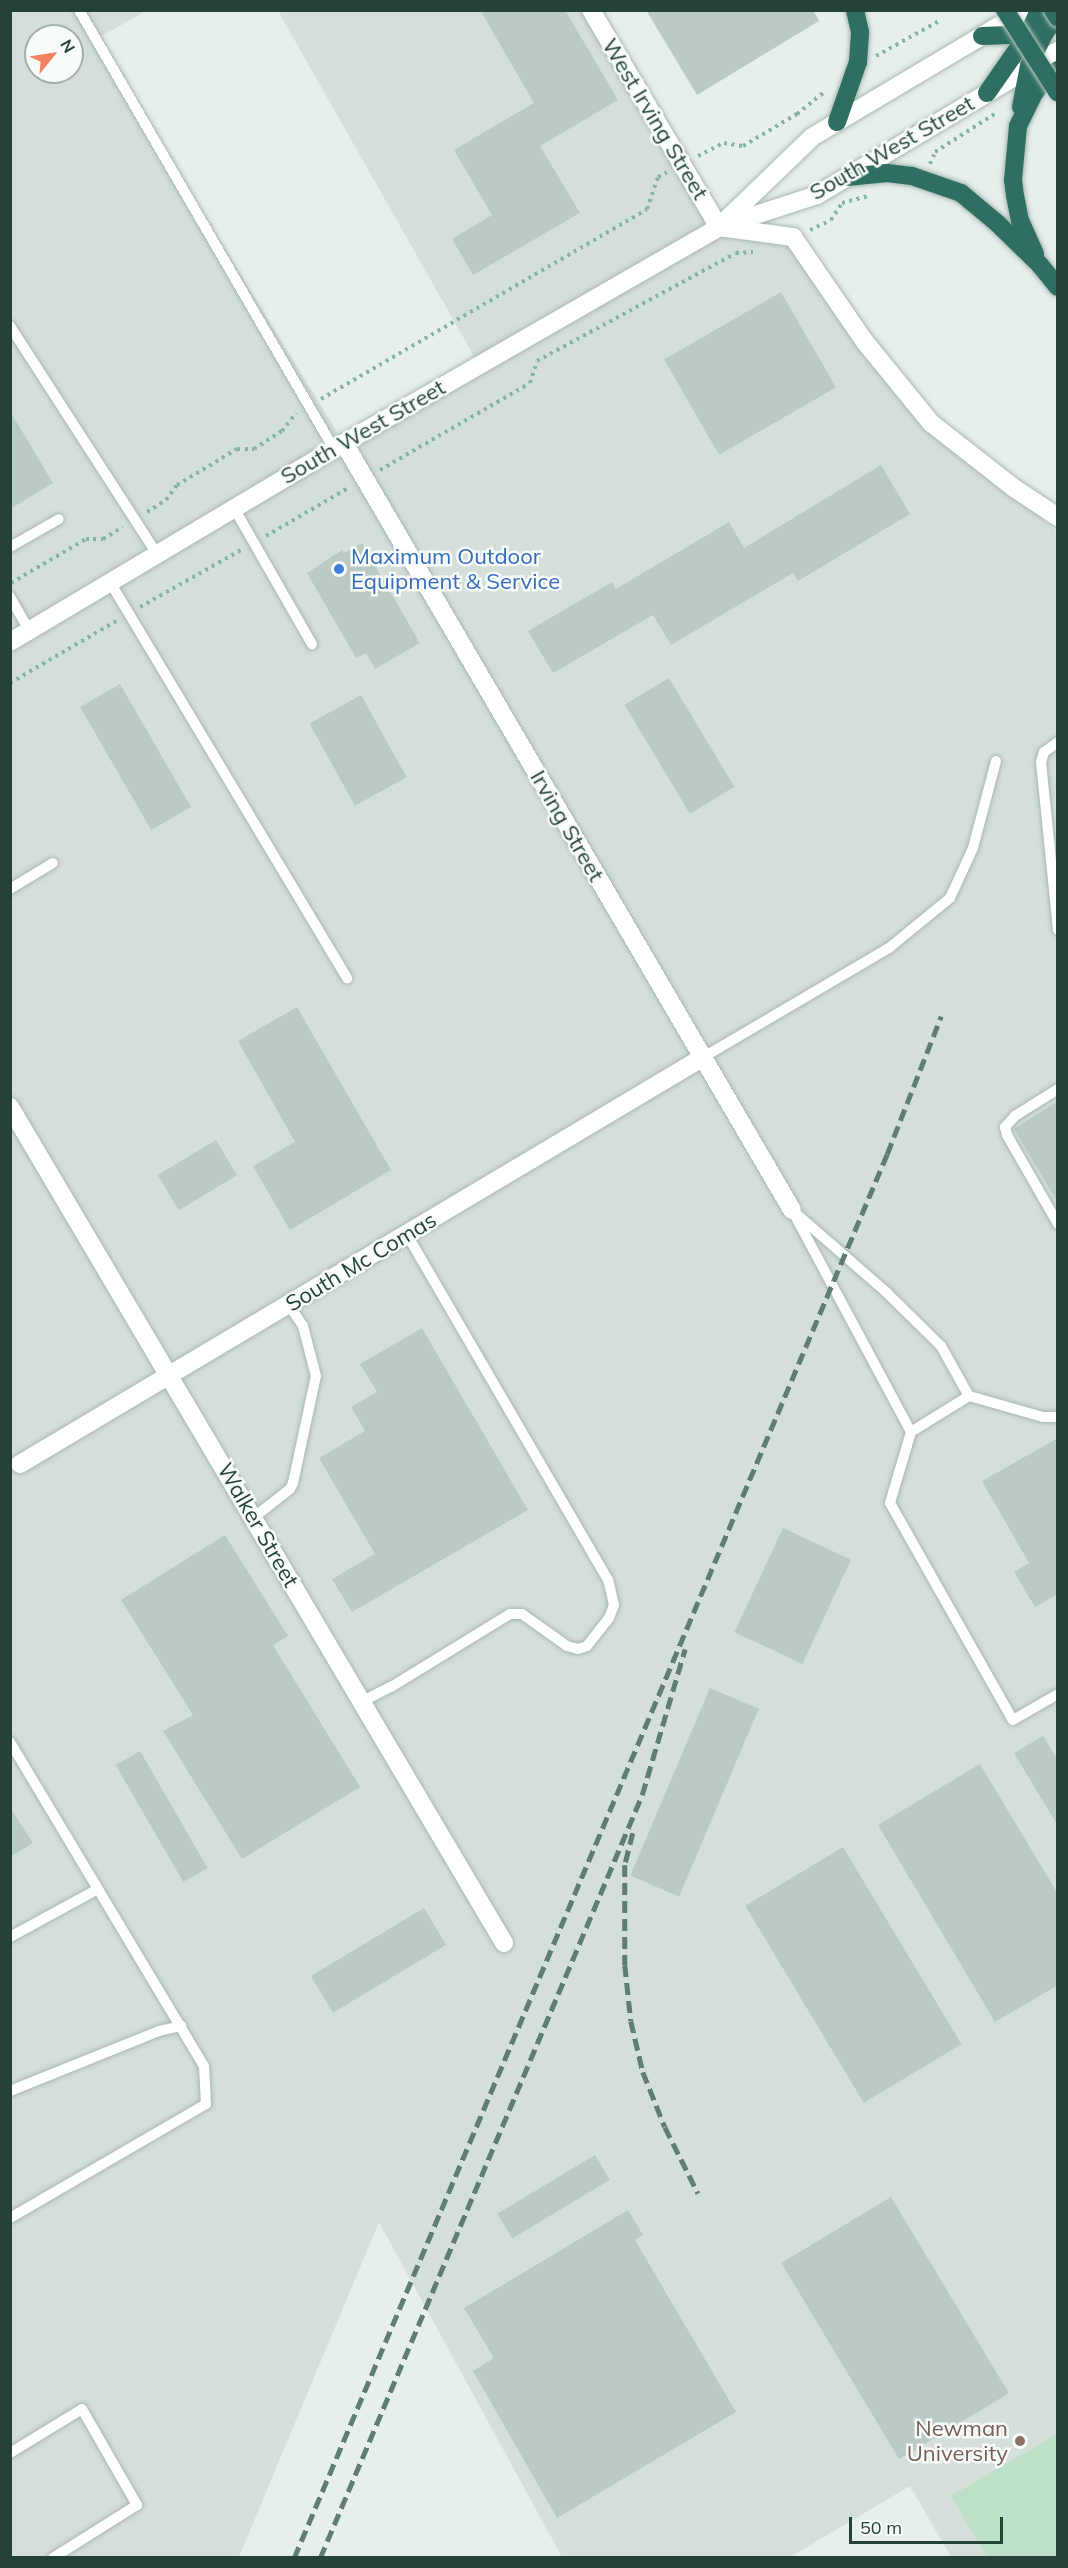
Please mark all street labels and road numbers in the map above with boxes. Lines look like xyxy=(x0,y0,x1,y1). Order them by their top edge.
street label: West Irving Street xyxy=(596,34,714,204)
street label: South West Street xyxy=(805,90,979,206)
street label: South West Street xyxy=(276,374,450,490)
street label: Irving Street xyxy=(525,766,609,886)
street label: South Mc Comas xyxy=(281,1207,441,1317)
street label: Walker Street xyxy=(212,1458,304,1592)

